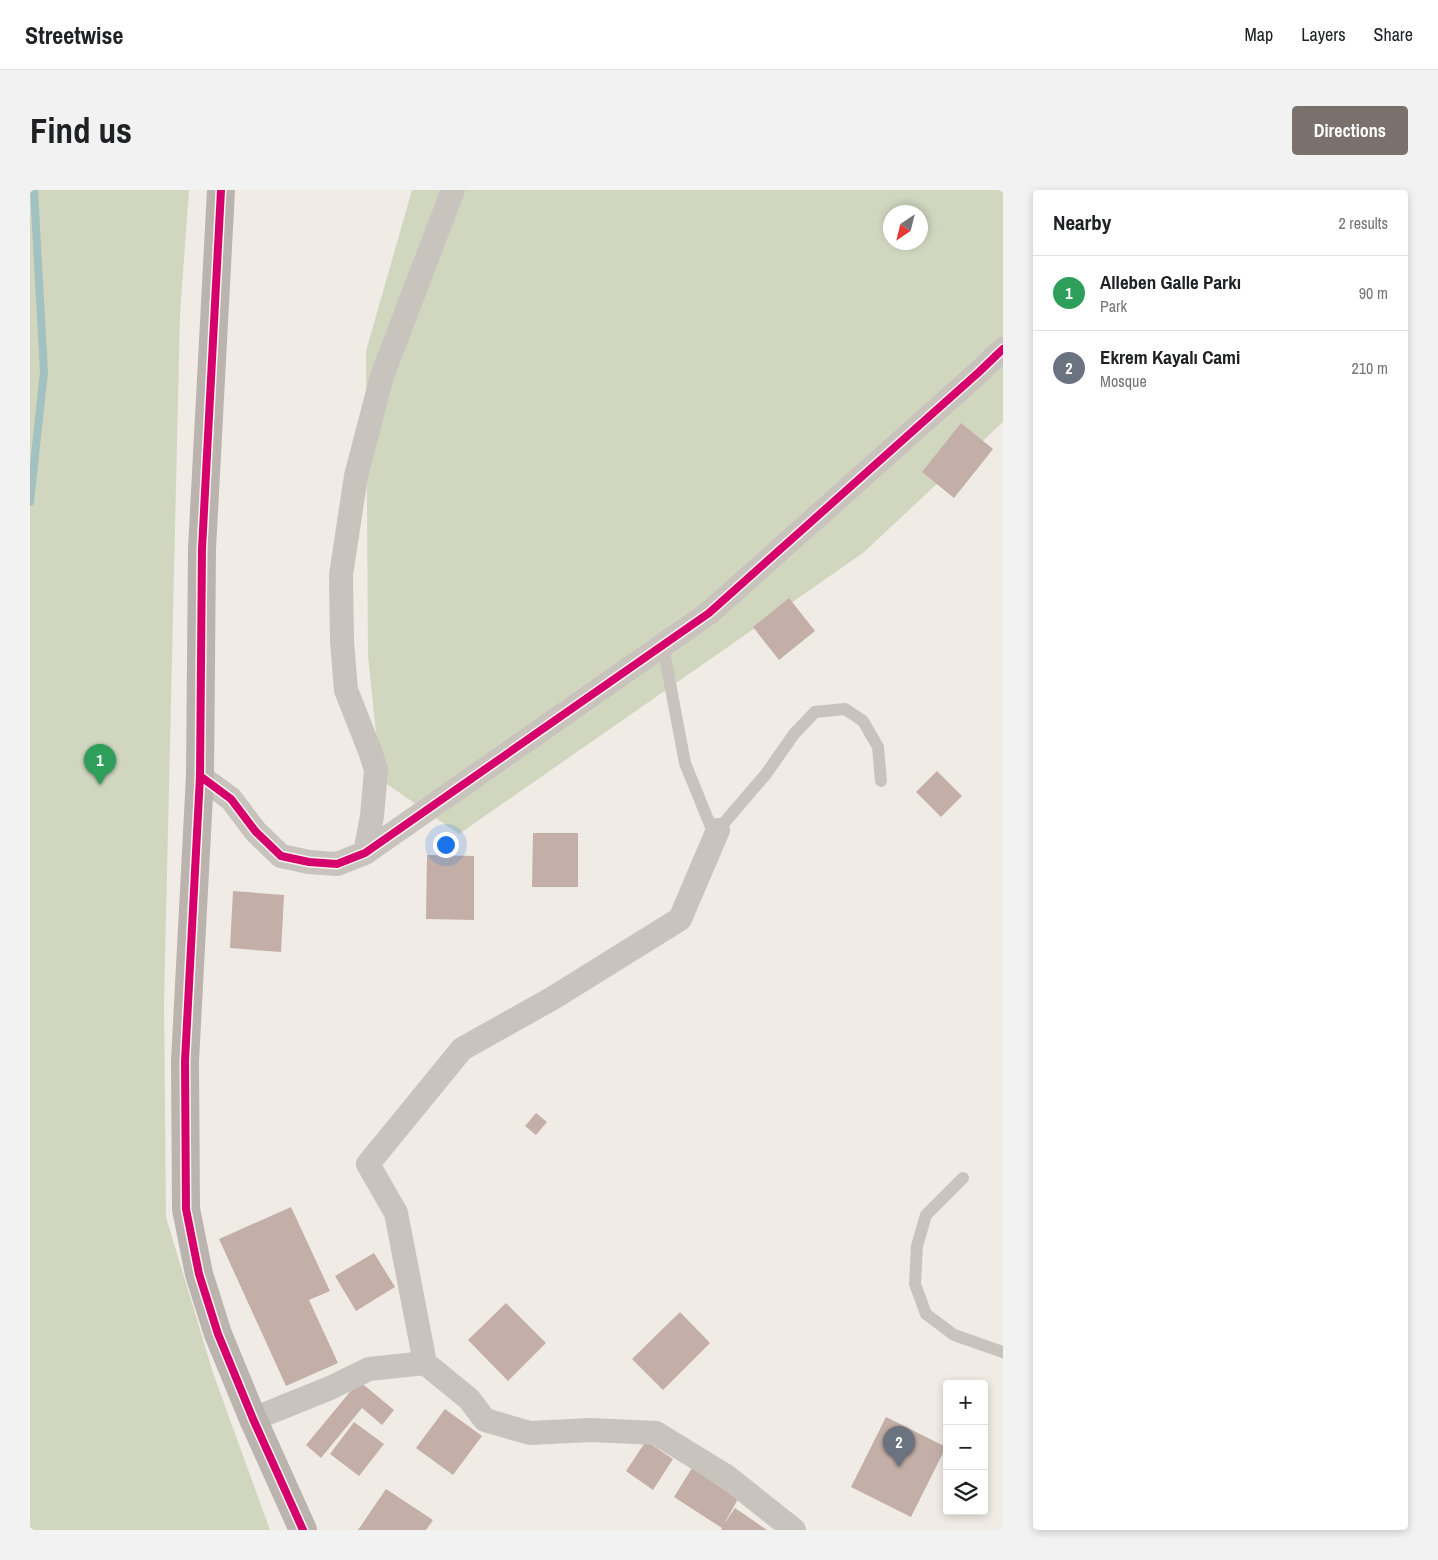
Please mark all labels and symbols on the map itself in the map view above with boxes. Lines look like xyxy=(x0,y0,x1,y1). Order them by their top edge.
north arrow xyxy=(883,205,928,250)
pin: 1 xyxy=(84,744,116,785)
your location xyxy=(433,832,459,858)
pin: 2 xyxy=(883,1426,915,1467)

